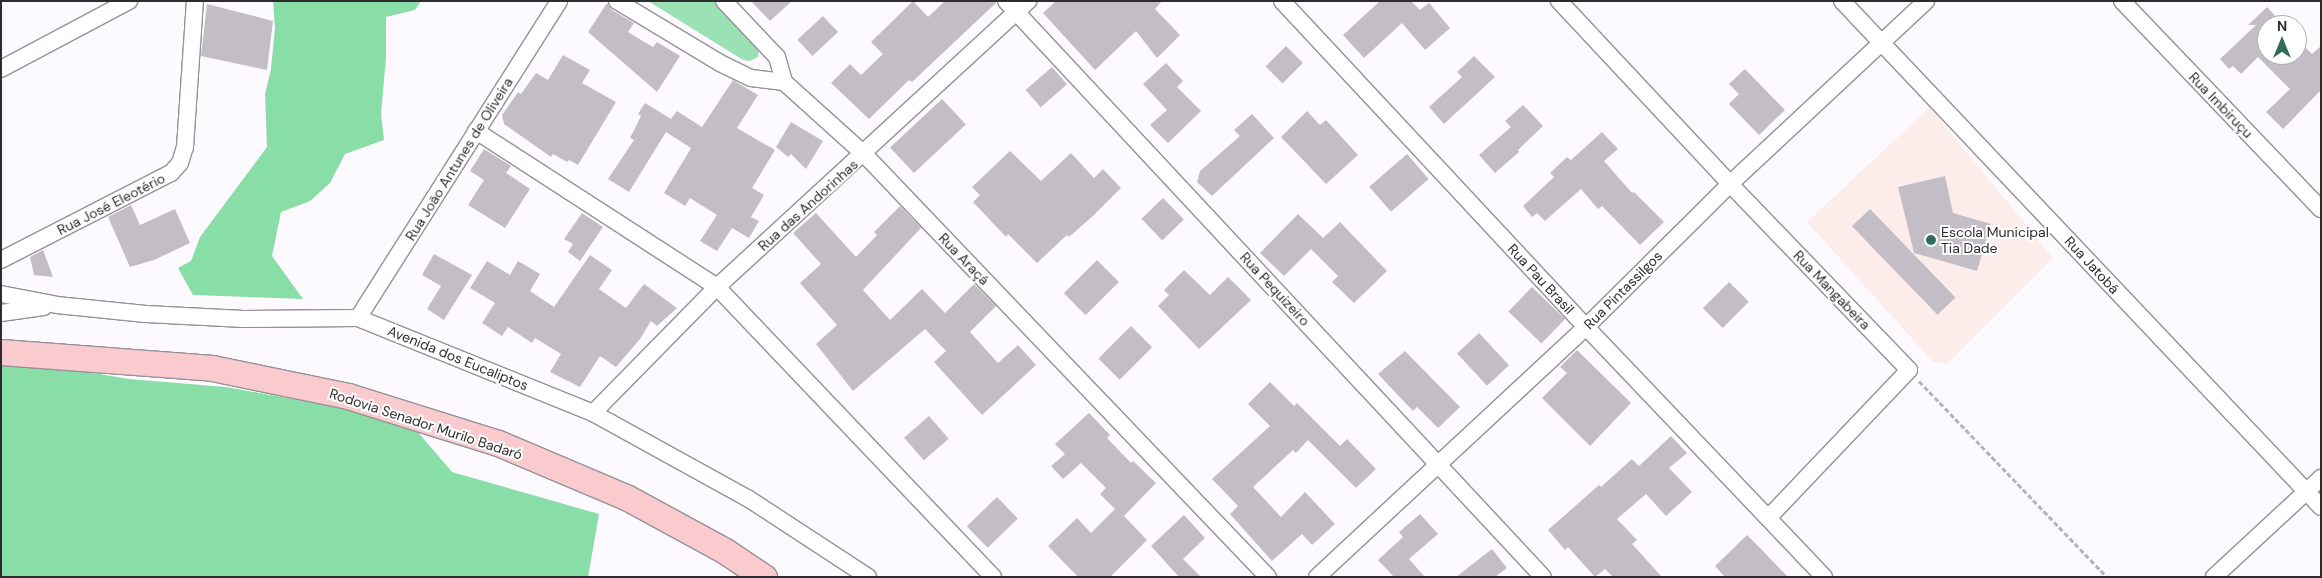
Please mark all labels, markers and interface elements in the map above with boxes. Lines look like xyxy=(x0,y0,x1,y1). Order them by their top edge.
north arrow xyxy=(2257,15,2307,65)
text: N xyxy=(2277,17,2287,35)
street label: Rua Imbiruçu xyxy=(2186,69,2256,141)
street label: Rua João Antunes de Oliveira xyxy=(402,74,516,244)
street label: Rua das Andorinhas xyxy=(755,156,861,254)
street label: Rua José Eleotério xyxy=(54,170,168,238)
place label: Escola Municipal Tia Dade xyxy=(1941,224,2049,256)
street label: Rua Araçá xyxy=(935,230,993,288)
street label: Rua Jatobá xyxy=(2061,233,2123,297)
marker: Escola Municipal Tia Dade xyxy=(1925,234,1937,246)
street label: Rua Pau Brasil xyxy=(1504,241,1578,317)
street label: Rua Pintassilgos xyxy=(1580,247,1666,333)
street label: Rua Mangabeira xyxy=(1790,247,1874,333)
street label: Rua Pequizeiro xyxy=(1237,249,1313,329)
street label: Avenida dos Eucaliptos xyxy=(385,322,531,394)
street label: Rodovia Senador Murilo Badaró xyxy=(327,385,525,463)

